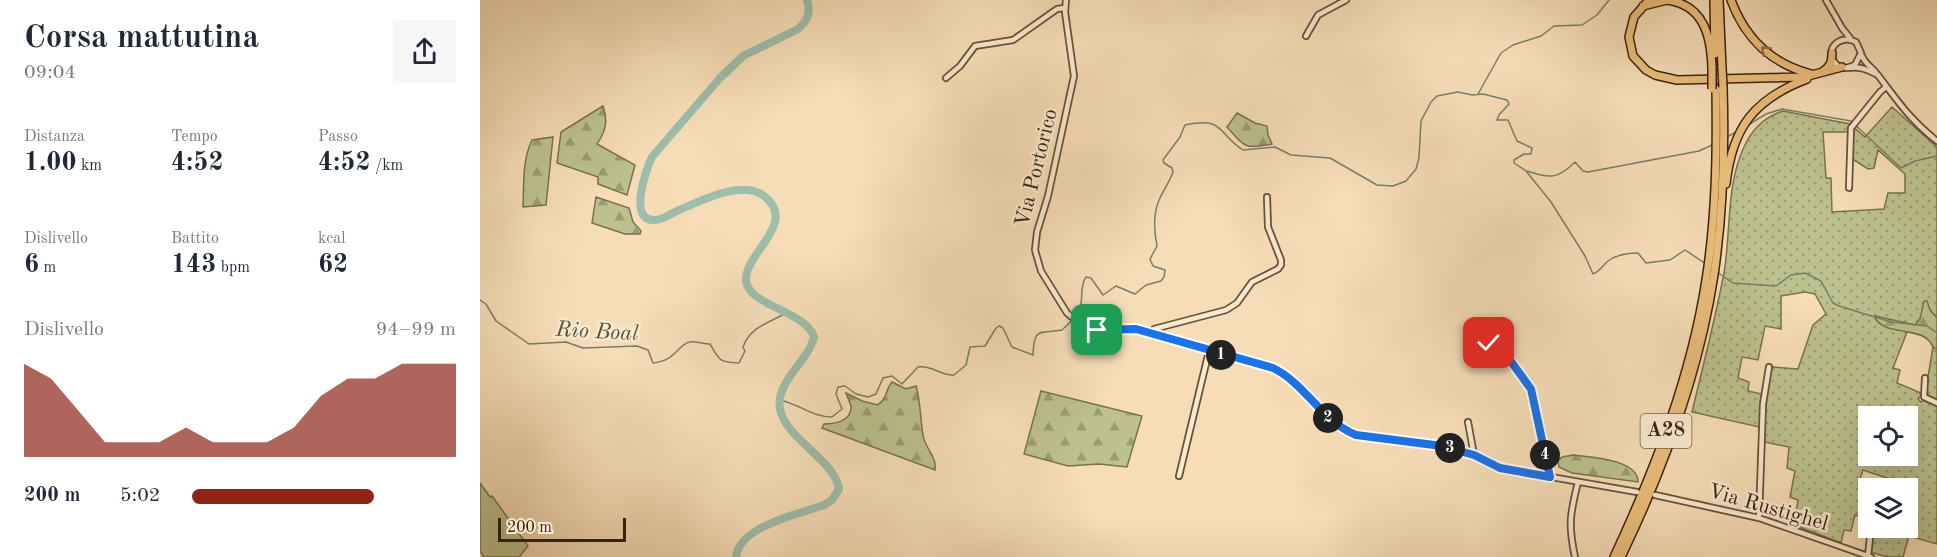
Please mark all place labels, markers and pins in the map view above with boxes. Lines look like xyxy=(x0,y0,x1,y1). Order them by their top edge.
pin xyxy=(1071,304,1122,355)
pin xyxy=(1463,317,1514,368)
pin: 1 xyxy=(1206,340,1236,370)
pin: 2 xyxy=(1313,403,1343,433)
pin: 3 xyxy=(1435,433,1465,463)
pin: 4 xyxy=(1530,440,1560,470)

